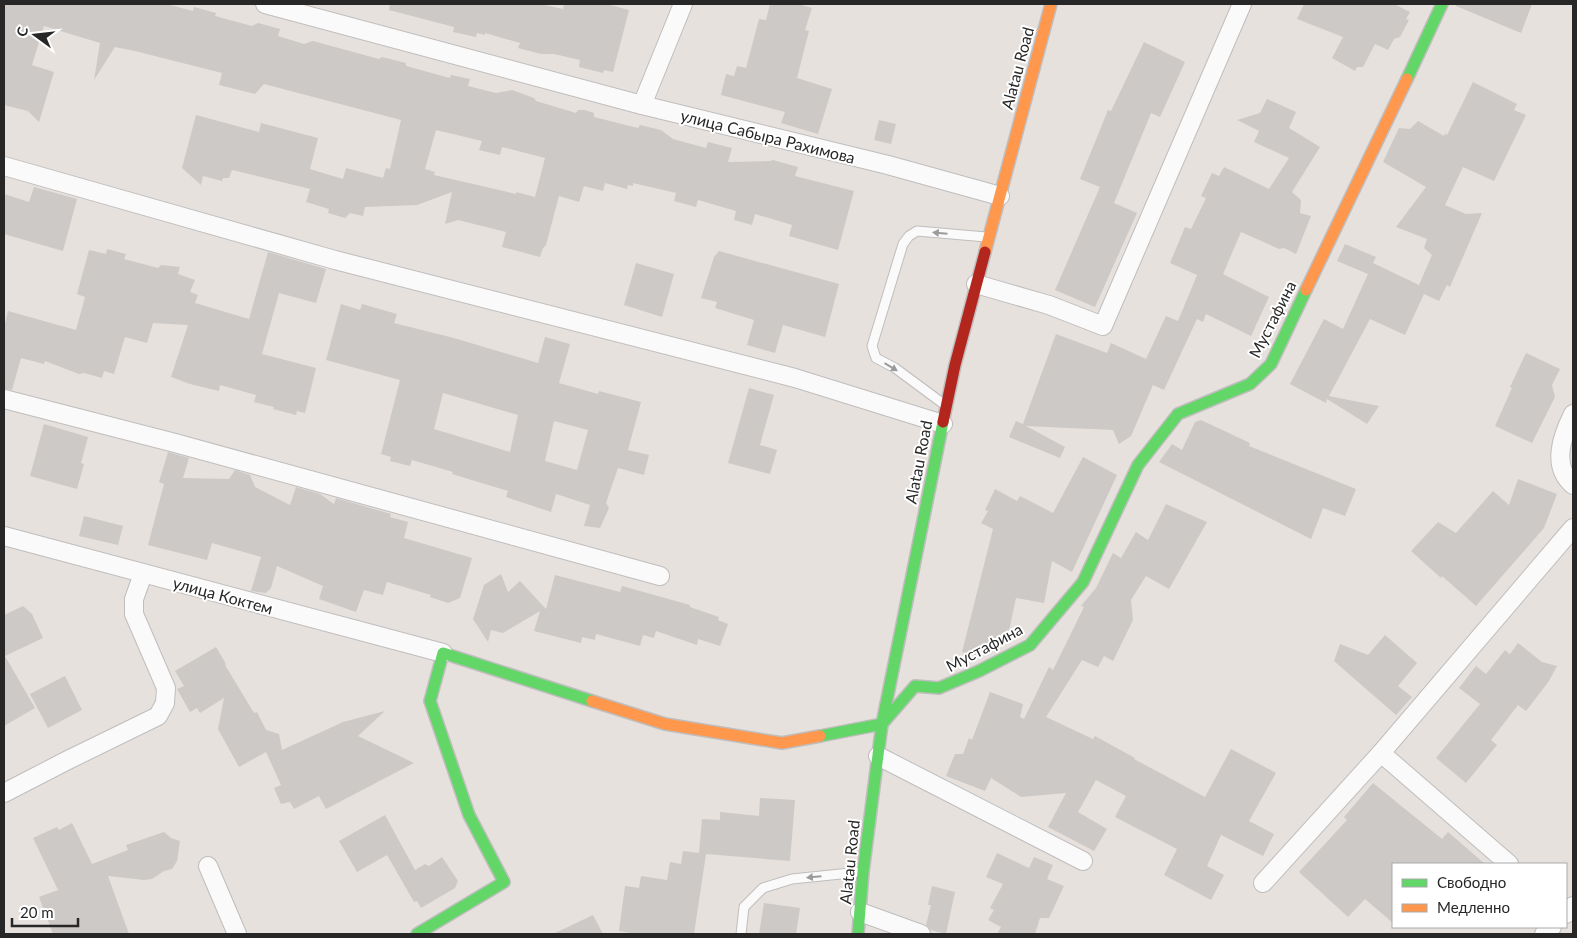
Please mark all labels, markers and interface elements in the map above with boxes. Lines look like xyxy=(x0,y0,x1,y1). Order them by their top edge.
north arrow xyxy=(10,10,60,60)
text: С xyxy=(13,24,32,38)
street label: Alatau Road xyxy=(997,25,1037,111)
street label: улица Сабыра Рахимова xyxy=(679,105,857,167)
one-way arrow xyxy=(932,229,948,237)
street label: Мустафина xyxy=(1245,277,1299,361)
one-way arrow xyxy=(885,362,898,371)
street label: Alatau Road xyxy=(901,419,935,505)
street label: улица Коктем xyxy=(171,573,275,617)
street label: Мустафина xyxy=(943,619,1025,675)
street label: Alatau Road xyxy=(835,819,863,905)
legend xyxy=(1392,863,1567,928)
one-way arrow xyxy=(806,873,822,881)
text: Свободно xyxy=(1437,873,1506,891)
scale bar xyxy=(12,896,79,928)
text: Медленно xyxy=(1437,898,1510,916)
text: 20 m xyxy=(20,903,54,921)

